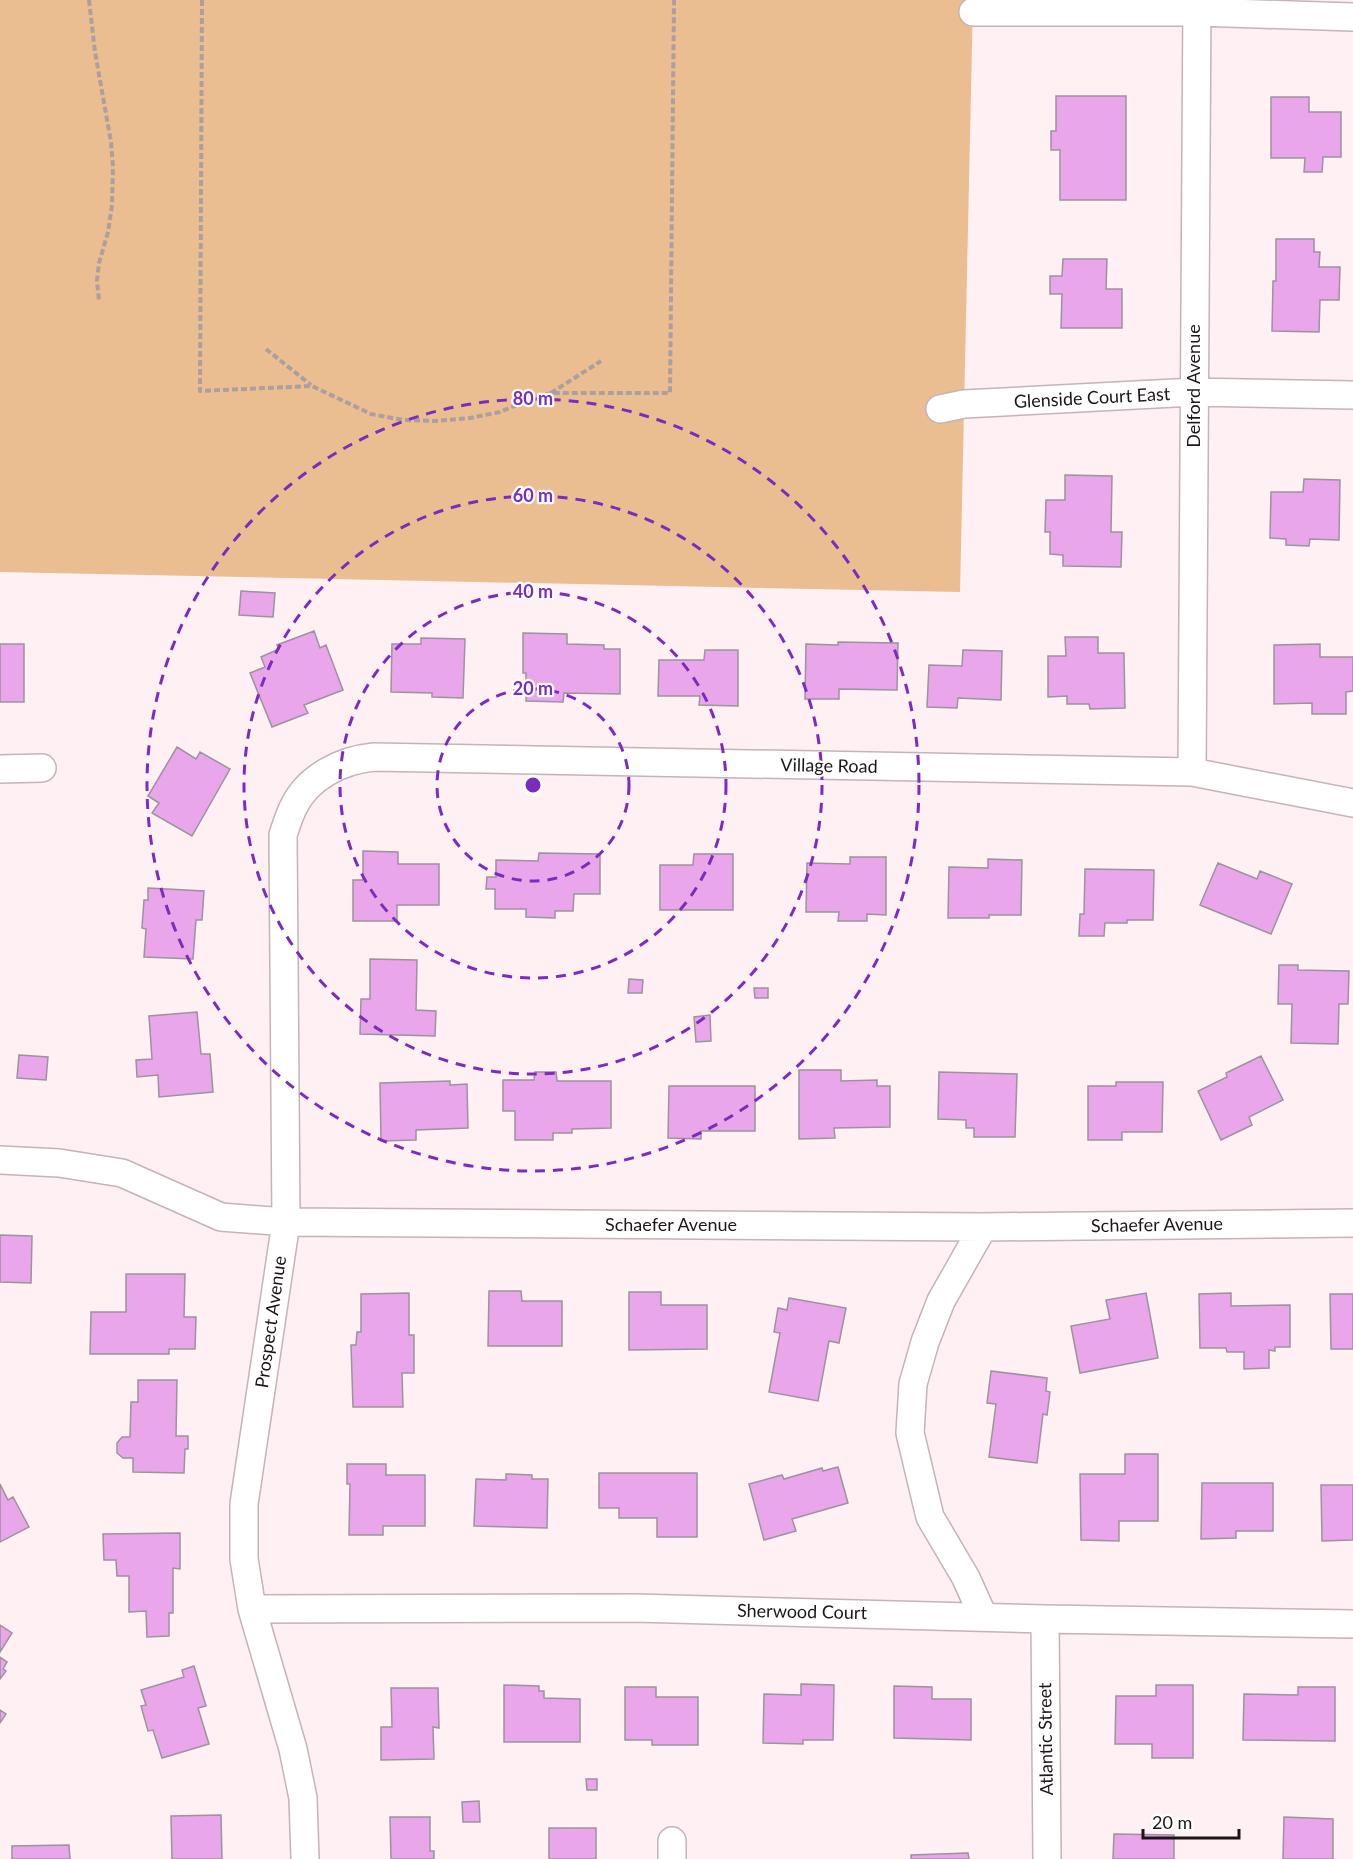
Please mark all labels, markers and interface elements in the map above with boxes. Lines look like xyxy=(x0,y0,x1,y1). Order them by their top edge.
street label: Delford Avenue xyxy=(1182,324,1204,448)
street label: Glenside Court East xyxy=(1013,382,1171,412)
text: 80 m xyxy=(513,387,553,409)
text: 60 m xyxy=(513,484,553,506)
text: 40 m xyxy=(513,580,553,602)
text: 20 m xyxy=(513,677,553,699)
street label: Village Road xyxy=(780,753,878,777)
centre of rings xyxy=(523,775,543,795)
street label: Schaefer Avenue xyxy=(1091,1212,1223,1236)
street label: Schaefer Avenue xyxy=(605,1213,737,1235)
street label: Prospect Avenue xyxy=(250,1254,290,1389)
street label: Sherwood Court xyxy=(737,1599,868,1623)
street label: Atlantic Street xyxy=(1033,1682,1057,1796)
scale bar xyxy=(1143,1802,1239,1840)
text: 20 m xyxy=(1152,1811,1192,1833)

